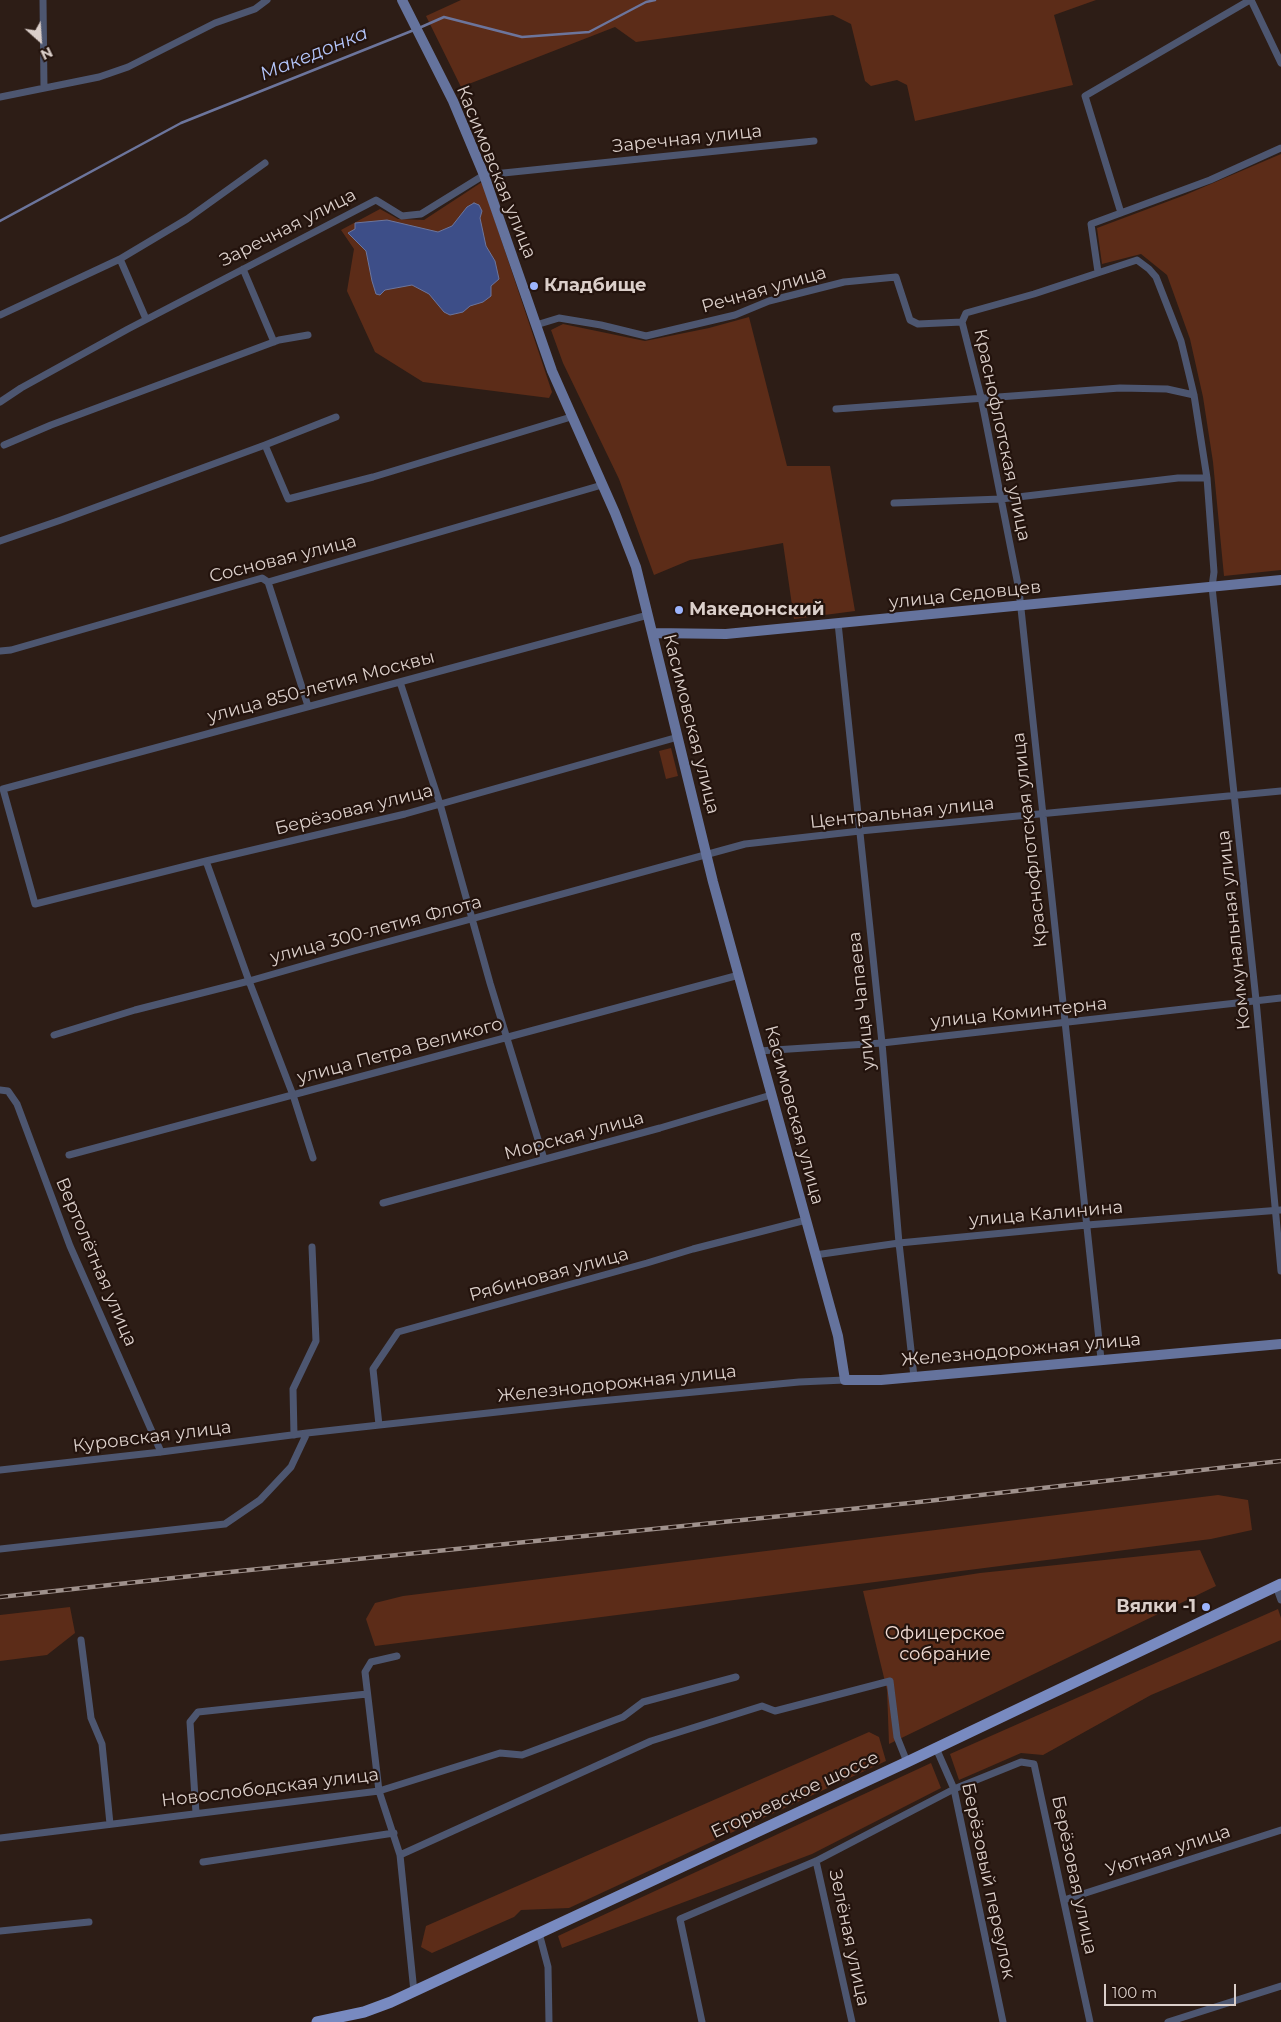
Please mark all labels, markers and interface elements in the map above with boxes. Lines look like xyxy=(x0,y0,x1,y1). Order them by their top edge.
north arrow xyxy=(15,15,65,65)
water label: Македонка xyxy=(257,22,371,86)
text: N xyxy=(38,43,56,64)
street label: Касимовская улица xyxy=(451,82,541,262)
street label: Заречная улица xyxy=(611,120,763,158)
street label: Заречная улица xyxy=(216,184,360,272)
street label: Речная улица xyxy=(699,262,829,318)
place label: Кладбище xyxy=(544,275,647,297)
marker: Кладбище xyxy=(528,280,540,292)
street label: Краснофлотская улица xyxy=(969,327,1035,543)
street label: Сосновая улица xyxy=(207,530,359,588)
street label: улица Седовцев xyxy=(888,576,1042,614)
place label: Македонский xyxy=(689,599,825,621)
marker: Македонский xyxy=(673,604,685,616)
street label: Касимовская улица xyxy=(658,632,724,816)
street label: улица 850-летия Москвы xyxy=(205,646,437,728)
street label: Краснофлотская улица xyxy=(1008,731,1052,949)
street label: Берёзовая улица xyxy=(273,780,435,840)
street label: Центральная улица xyxy=(809,793,995,833)
street label: Коммунальная улица xyxy=(1213,829,1255,1031)
street label: улица 300-летия Флота xyxy=(268,891,484,969)
street label: улица Чапаева xyxy=(844,931,880,1071)
street label: улица Коминтерна xyxy=(930,993,1108,1033)
street label: улица Петра Великого xyxy=(295,1013,505,1089)
street label: Касимовская улица xyxy=(760,1023,828,1207)
street label: Морская улица xyxy=(502,1107,646,1165)
street label: Вертолётная улица xyxy=(51,1174,141,1350)
street label: улица Калинина xyxy=(968,1197,1124,1231)
street label: Рябиновая улица xyxy=(467,1243,631,1307)
street label: Железнодорожная улица xyxy=(900,1329,1142,1371)
street label: Железнодорожная улица xyxy=(496,1361,738,1407)
street label: Куровская улица xyxy=(71,1417,233,1457)
place label: Вялки -1 xyxy=(1116,1596,1196,1618)
marker: Вялки -1 xyxy=(1200,1601,1212,1613)
park label: Офицерское собрание xyxy=(885,1623,1005,1666)
street label: Егорьевское шоссе xyxy=(708,1747,882,1843)
street label: Новослободская улица xyxy=(160,1764,380,1812)
street label: Берёзовый переулок xyxy=(957,1781,1019,1981)
street label: Берёзовая улица xyxy=(1047,1794,1101,1956)
street label: Уютная улица xyxy=(1103,1821,1233,1881)
street label: Зелёная улица xyxy=(824,1868,874,2008)
scale bar xyxy=(1106,1974,1238,2006)
text: 100 m xyxy=(1112,1983,1157,2002)

